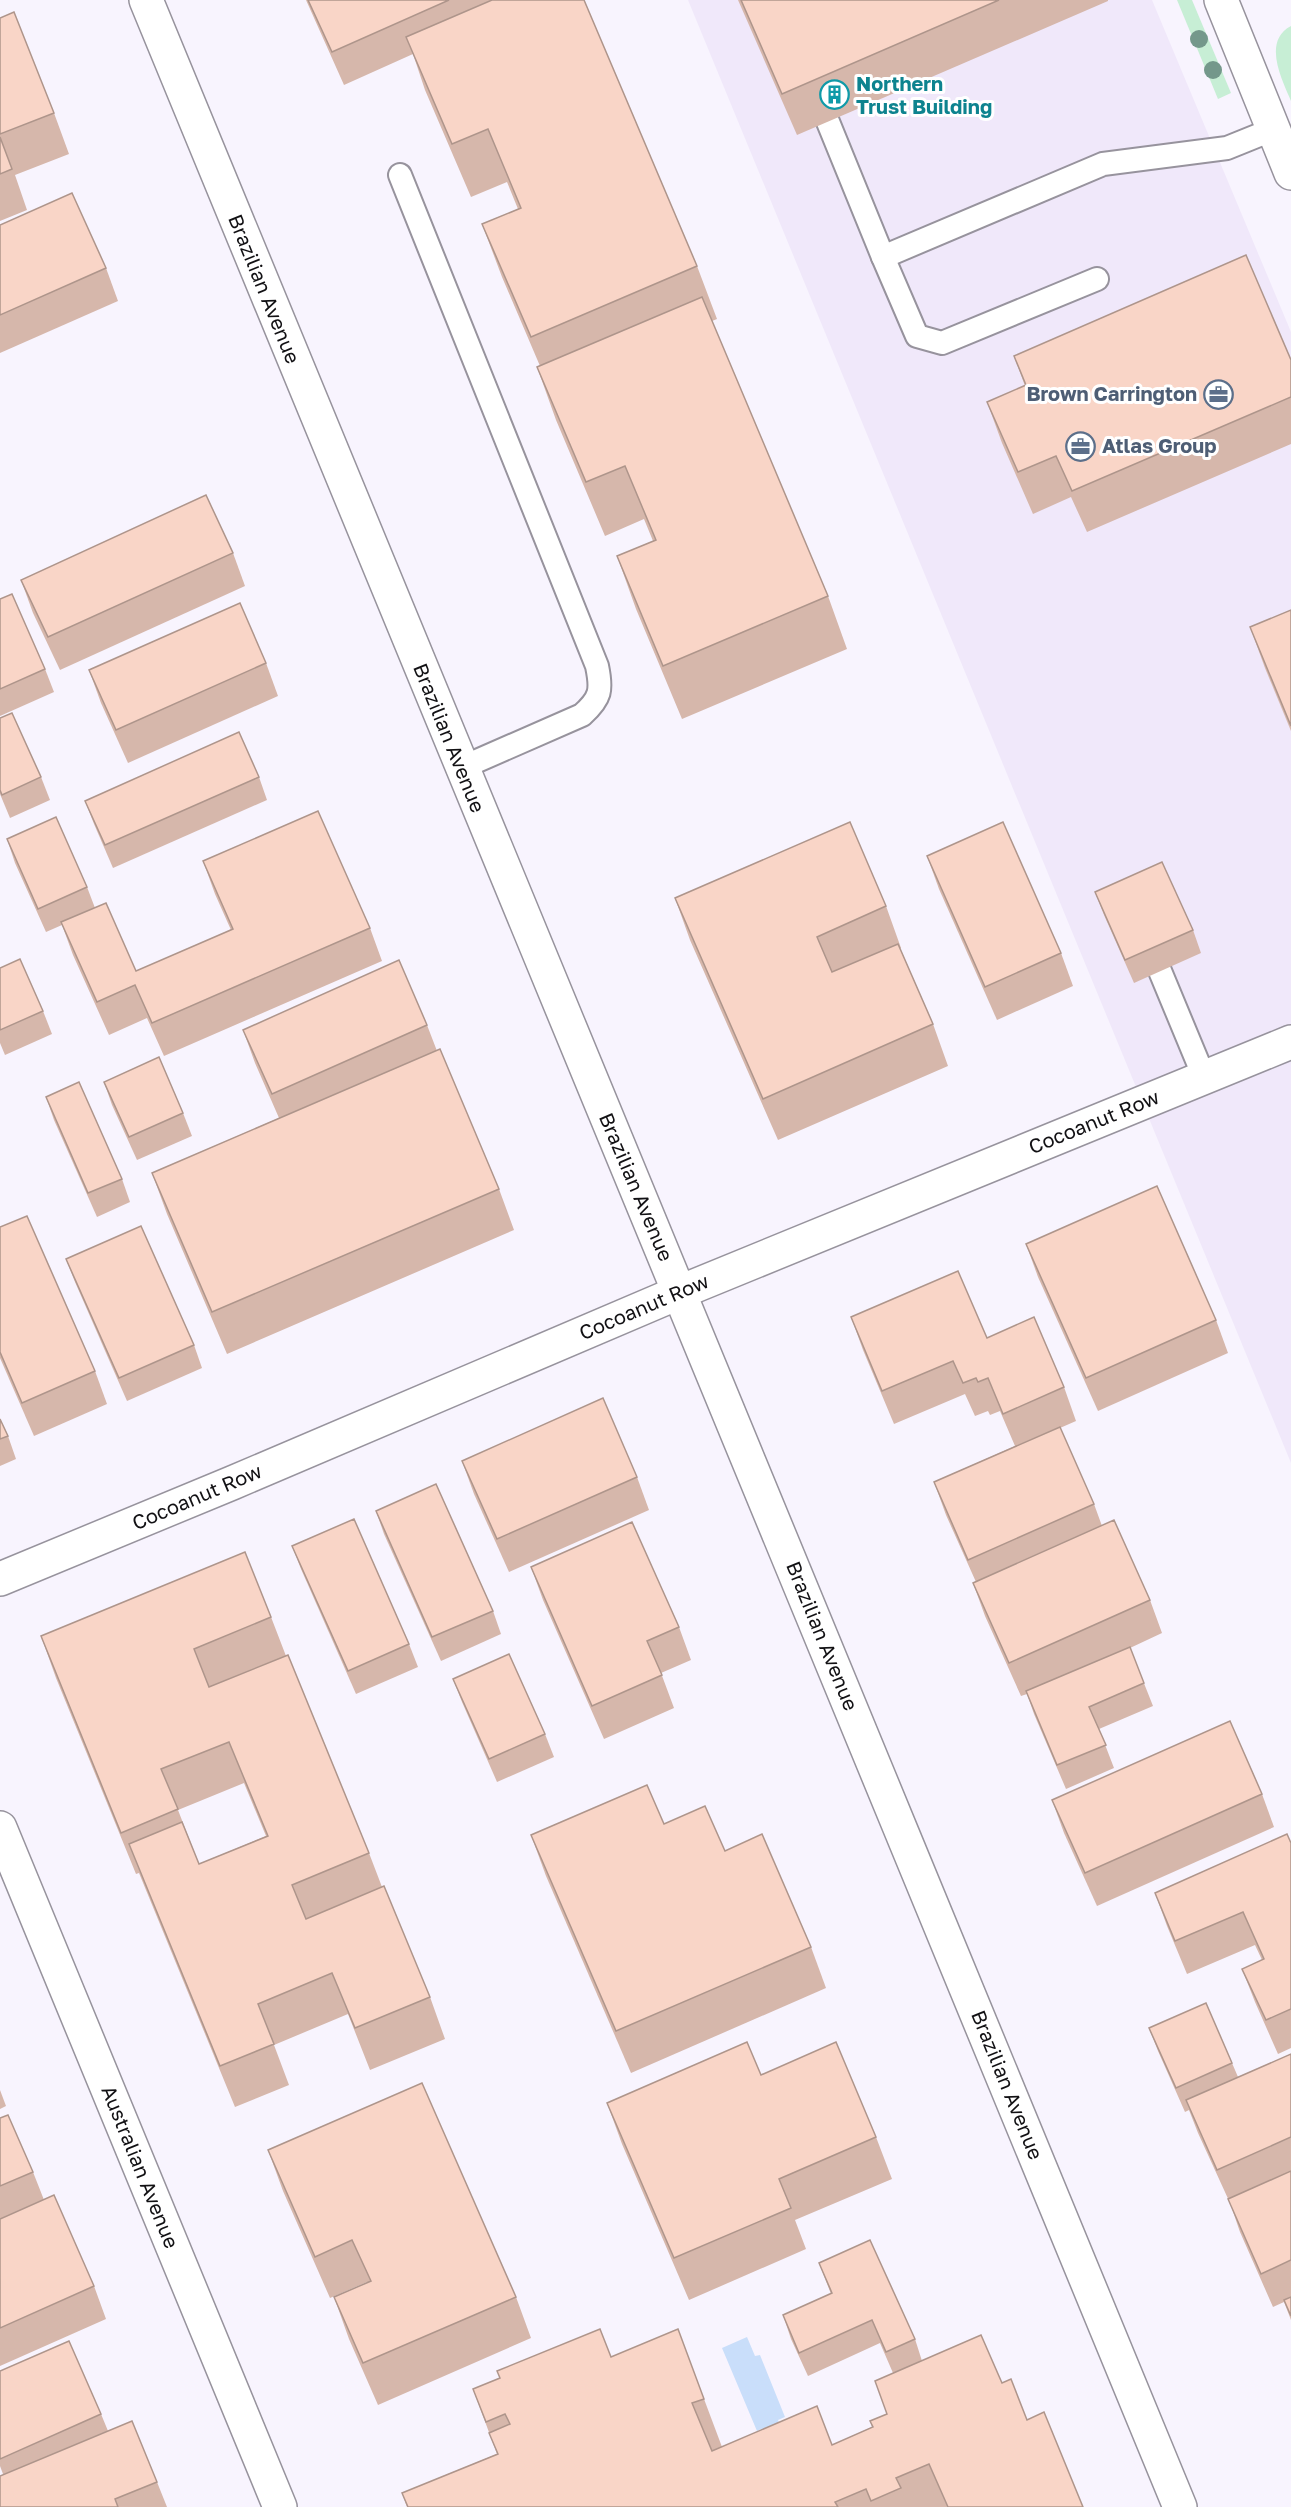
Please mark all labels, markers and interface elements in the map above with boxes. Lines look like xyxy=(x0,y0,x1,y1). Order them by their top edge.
place label: Northern Trust Building xyxy=(856,71,992,118)
building icon: Northern Trust Building xyxy=(819,79,851,111)
street label: Brazilian Avenue xyxy=(224,210,306,367)
office icon: Brown Carrington xyxy=(1202,378,1234,410)
place label: Brown Carrington xyxy=(1026,381,1197,405)
office icon: Atlas Group xyxy=(1065,430,1097,462)
place label: Atlas Group xyxy=(1102,433,1217,457)
street label: Brazilian Avenue xyxy=(409,659,491,816)
street label: Cocoanut Row xyxy=(1025,1084,1162,1158)
street label: Brazilian Avenue xyxy=(595,1109,679,1264)
street label: Cocoanut Row xyxy=(575,1268,712,1344)
street label: Cocoanut Row xyxy=(128,1458,265,1534)
street label: Brazilian Avenue xyxy=(782,1557,864,1714)
street label: Brazilian Avenue xyxy=(967,2006,1049,2163)
street label: Australian Avenue xyxy=(97,2082,185,2252)

